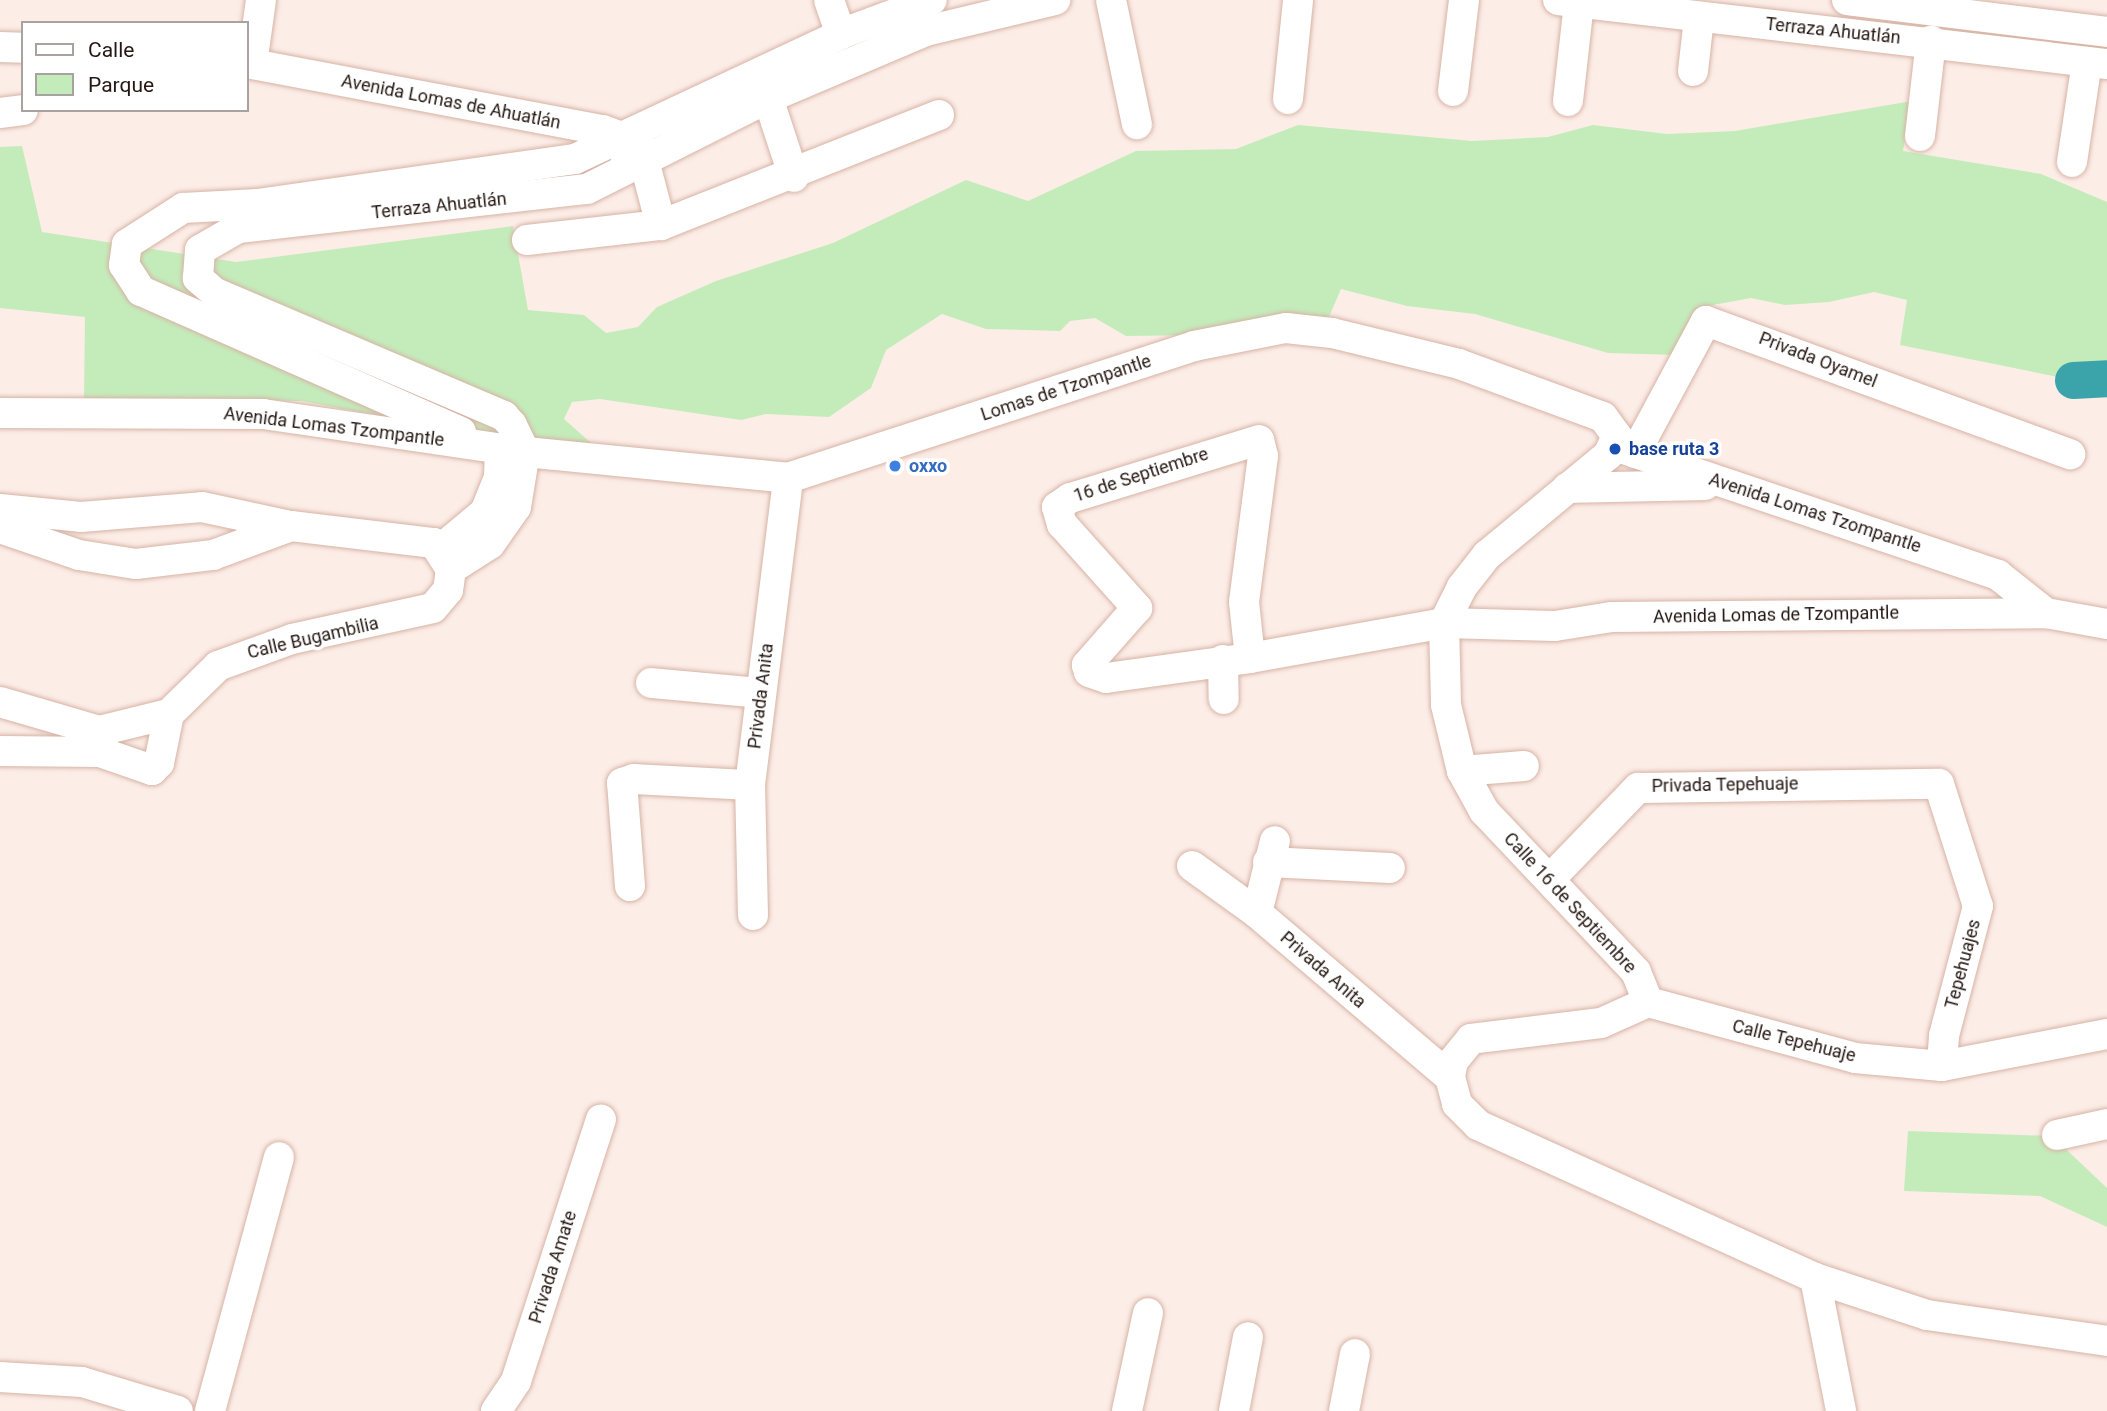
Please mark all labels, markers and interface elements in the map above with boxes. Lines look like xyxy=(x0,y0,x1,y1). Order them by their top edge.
street label: Terraza Ahuatlán xyxy=(1764,13,1902,49)
legend xyxy=(21,21,248,112)
text: Calle xyxy=(88,38,134,62)
street label: Avenida Lomas de Ahuatlán xyxy=(339,70,563,134)
text: Parque xyxy=(88,73,154,97)
street label: Terraza Ahuatlán xyxy=(370,188,508,224)
street label: Privada Oyamel xyxy=(1756,328,1880,392)
street label: Lomas de Tzompantle xyxy=(978,350,1154,426)
street label: Avenida Lomas Tzompantle xyxy=(222,403,446,451)
place label: base ruta 3 xyxy=(1629,438,1719,460)
marker: base ruta 3 xyxy=(1607,441,1623,457)
street label: 16 de Septiembre xyxy=(1071,443,1211,507)
place label: oxxo xyxy=(909,455,947,477)
marker: oxxo xyxy=(887,458,903,474)
street label: Avenida Lomas Tzompantle xyxy=(1706,468,1924,558)
street label: Avenida Lomas de Tzompantle xyxy=(1653,602,1899,628)
street label: Calle Bugambilia xyxy=(245,612,381,664)
street label: Privada Anita xyxy=(744,642,778,750)
street label: Privada Tepehuaje xyxy=(1651,773,1799,797)
street label: Calle 16 de Septiembre xyxy=(1499,828,1641,978)
street label: Tepehuajes xyxy=(1941,917,1985,1011)
street label: Privada Anita xyxy=(1276,927,1370,1013)
street label: Calle Tepehuaje xyxy=(1730,1015,1858,1067)
street label: Privada Amate xyxy=(525,1208,581,1326)

